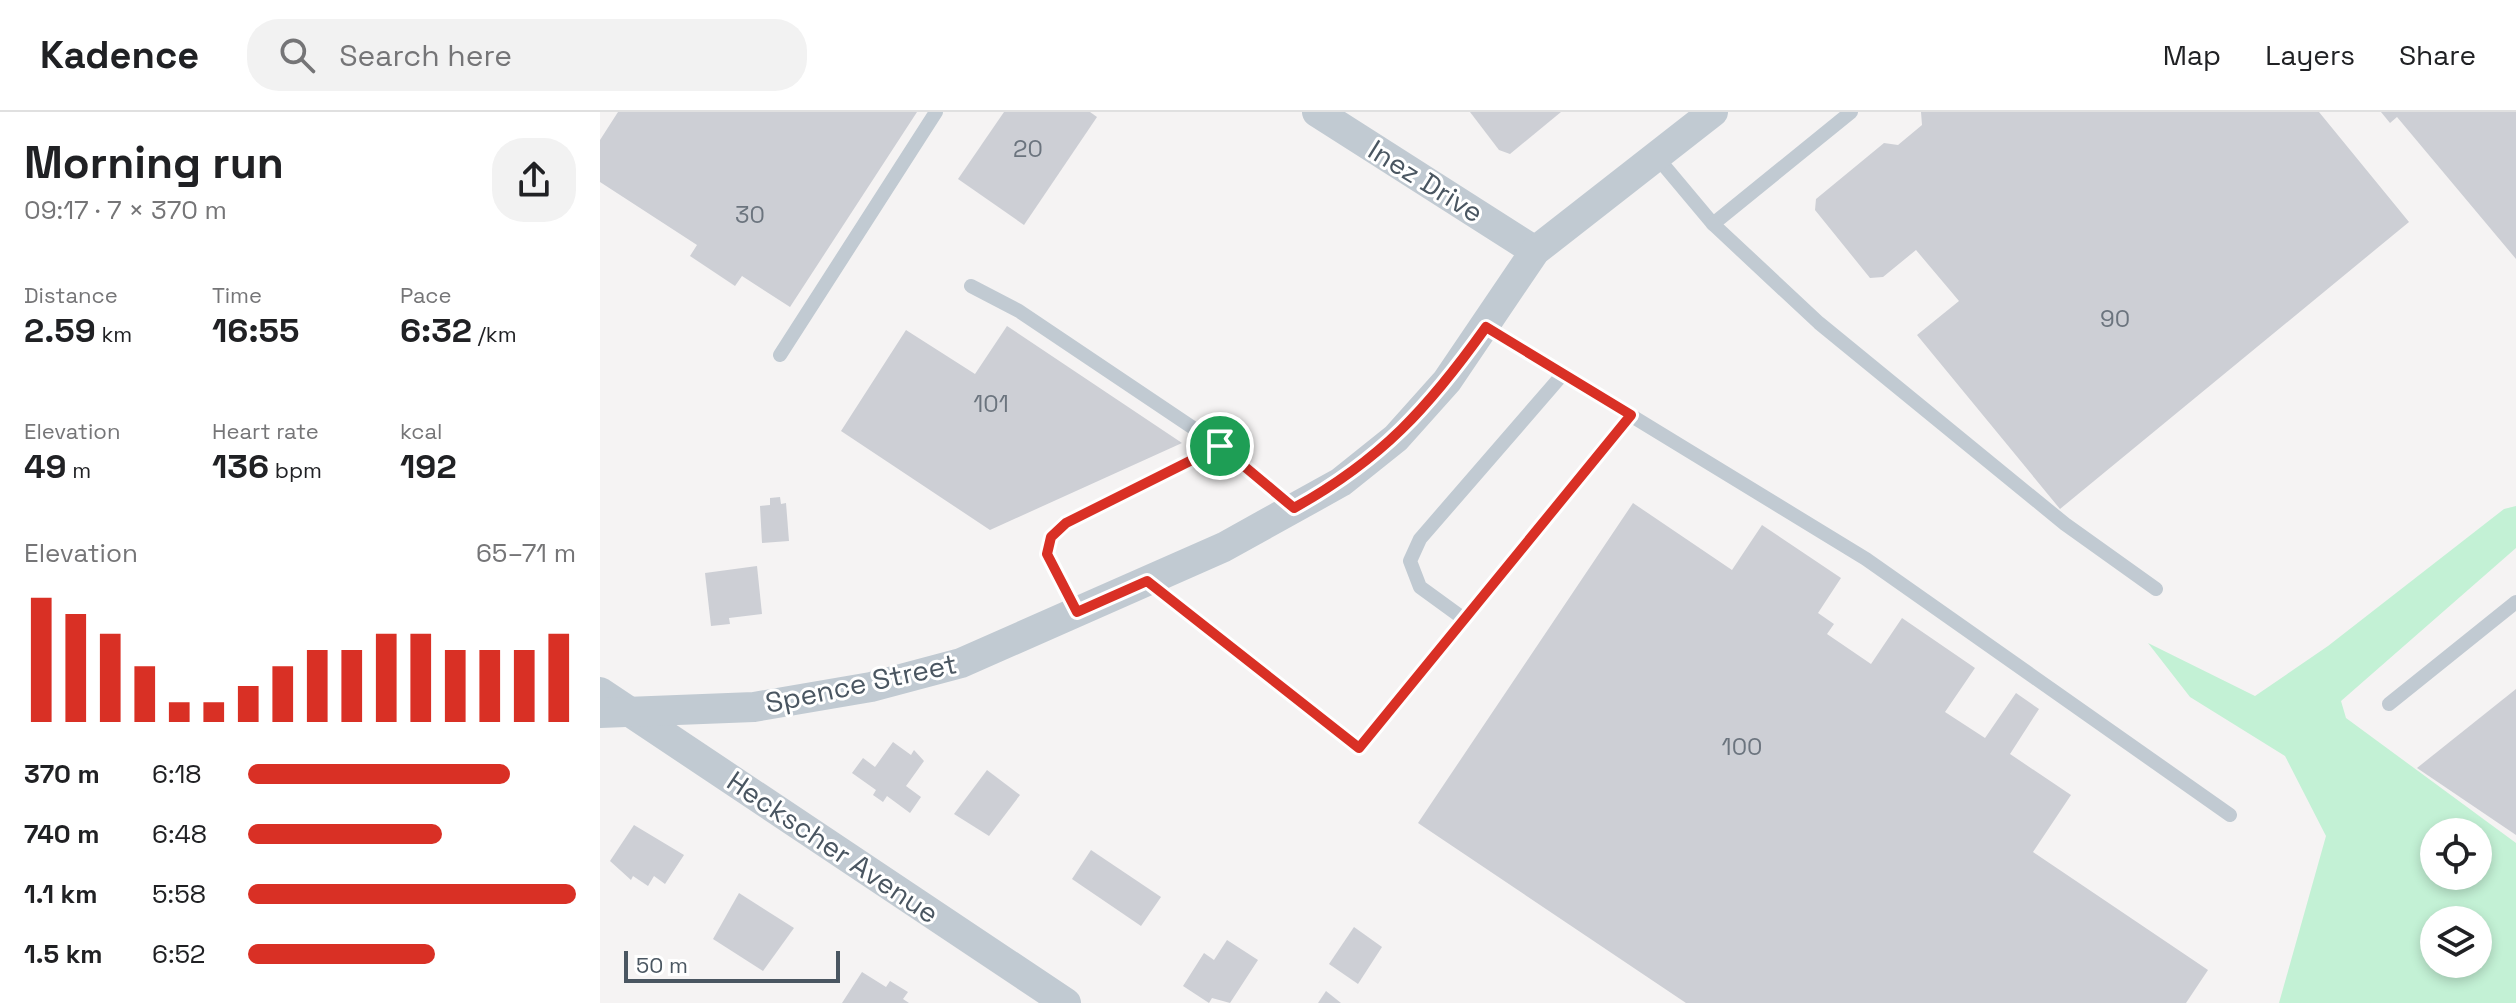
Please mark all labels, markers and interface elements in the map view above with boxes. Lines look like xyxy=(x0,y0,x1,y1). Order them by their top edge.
search box xyxy=(247,19,807,91)
text: Kadence xyxy=(40,31,199,79)
icon: search xyxy=(275,33,319,77)
text: Search here xyxy=(339,36,512,75)
text: Map xyxy=(2163,37,2221,73)
text: Layers xyxy=(2265,37,2355,73)
text: Share xyxy=(2399,37,2476,73)
street label: Inez Drive xyxy=(1362,132,1490,230)
house number: 20 xyxy=(1013,133,1043,164)
text: Morning run xyxy=(24,135,284,191)
button: share xyxy=(492,138,576,222)
text: 09:17 · 7 × 370 m xyxy=(24,193,227,227)
house number: 30 xyxy=(735,199,765,230)
text: Distance xyxy=(24,281,118,309)
text: Time xyxy=(212,281,262,309)
text: Pace xyxy=(400,281,452,309)
house number: 90 xyxy=(2100,303,2130,334)
text: 2.59 xyxy=(24,309,96,352)
text: 16:55 xyxy=(212,309,299,352)
text: 6:32 xyxy=(400,309,472,352)
text: km xyxy=(96,320,132,348)
text: /km xyxy=(472,320,517,348)
house number: 101 xyxy=(973,388,1009,419)
pin xyxy=(1186,412,1254,480)
text: Elevation xyxy=(24,417,120,445)
text: Heart rate xyxy=(212,417,319,445)
text: kcal xyxy=(400,417,442,445)
icon: arrive xyxy=(1198,424,1242,468)
text: 49 xyxy=(24,445,67,488)
text: 136 xyxy=(212,445,269,488)
text: 192 xyxy=(400,445,457,488)
text: m xyxy=(67,456,91,484)
text: bpm xyxy=(269,456,322,484)
text: Elevation xyxy=(24,536,138,570)
text: 65–71 m xyxy=(476,536,576,570)
street label: Spence Street xyxy=(762,645,960,721)
house number: 100 xyxy=(1722,731,1762,762)
text: 370 m xyxy=(24,757,100,791)
text: 6:18 xyxy=(152,757,202,791)
street label: Heckscher Avenue xyxy=(720,763,946,931)
text: 740 m xyxy=(24,817,99,851)
text: 6:48 xyxy=(152,817,207,851)
map controls xyxy=(2420,818,2492,978)
button: locate xyxy=(2420,818,2492,890)
text: 1.1 km xyxy=(24,877,97,911)
text: 5:58 xyxy=(152,877,206,911)
button: layers xyxy=(2420,906,2492,978)
text: 1.5 km xyxy=(24,937,103,971)
text: 6:52 xyxy=(152,937,206,971)
scale bar xyxy=(624,947,840,983)
text: 50 m xyxy=(636,951,688,979)

